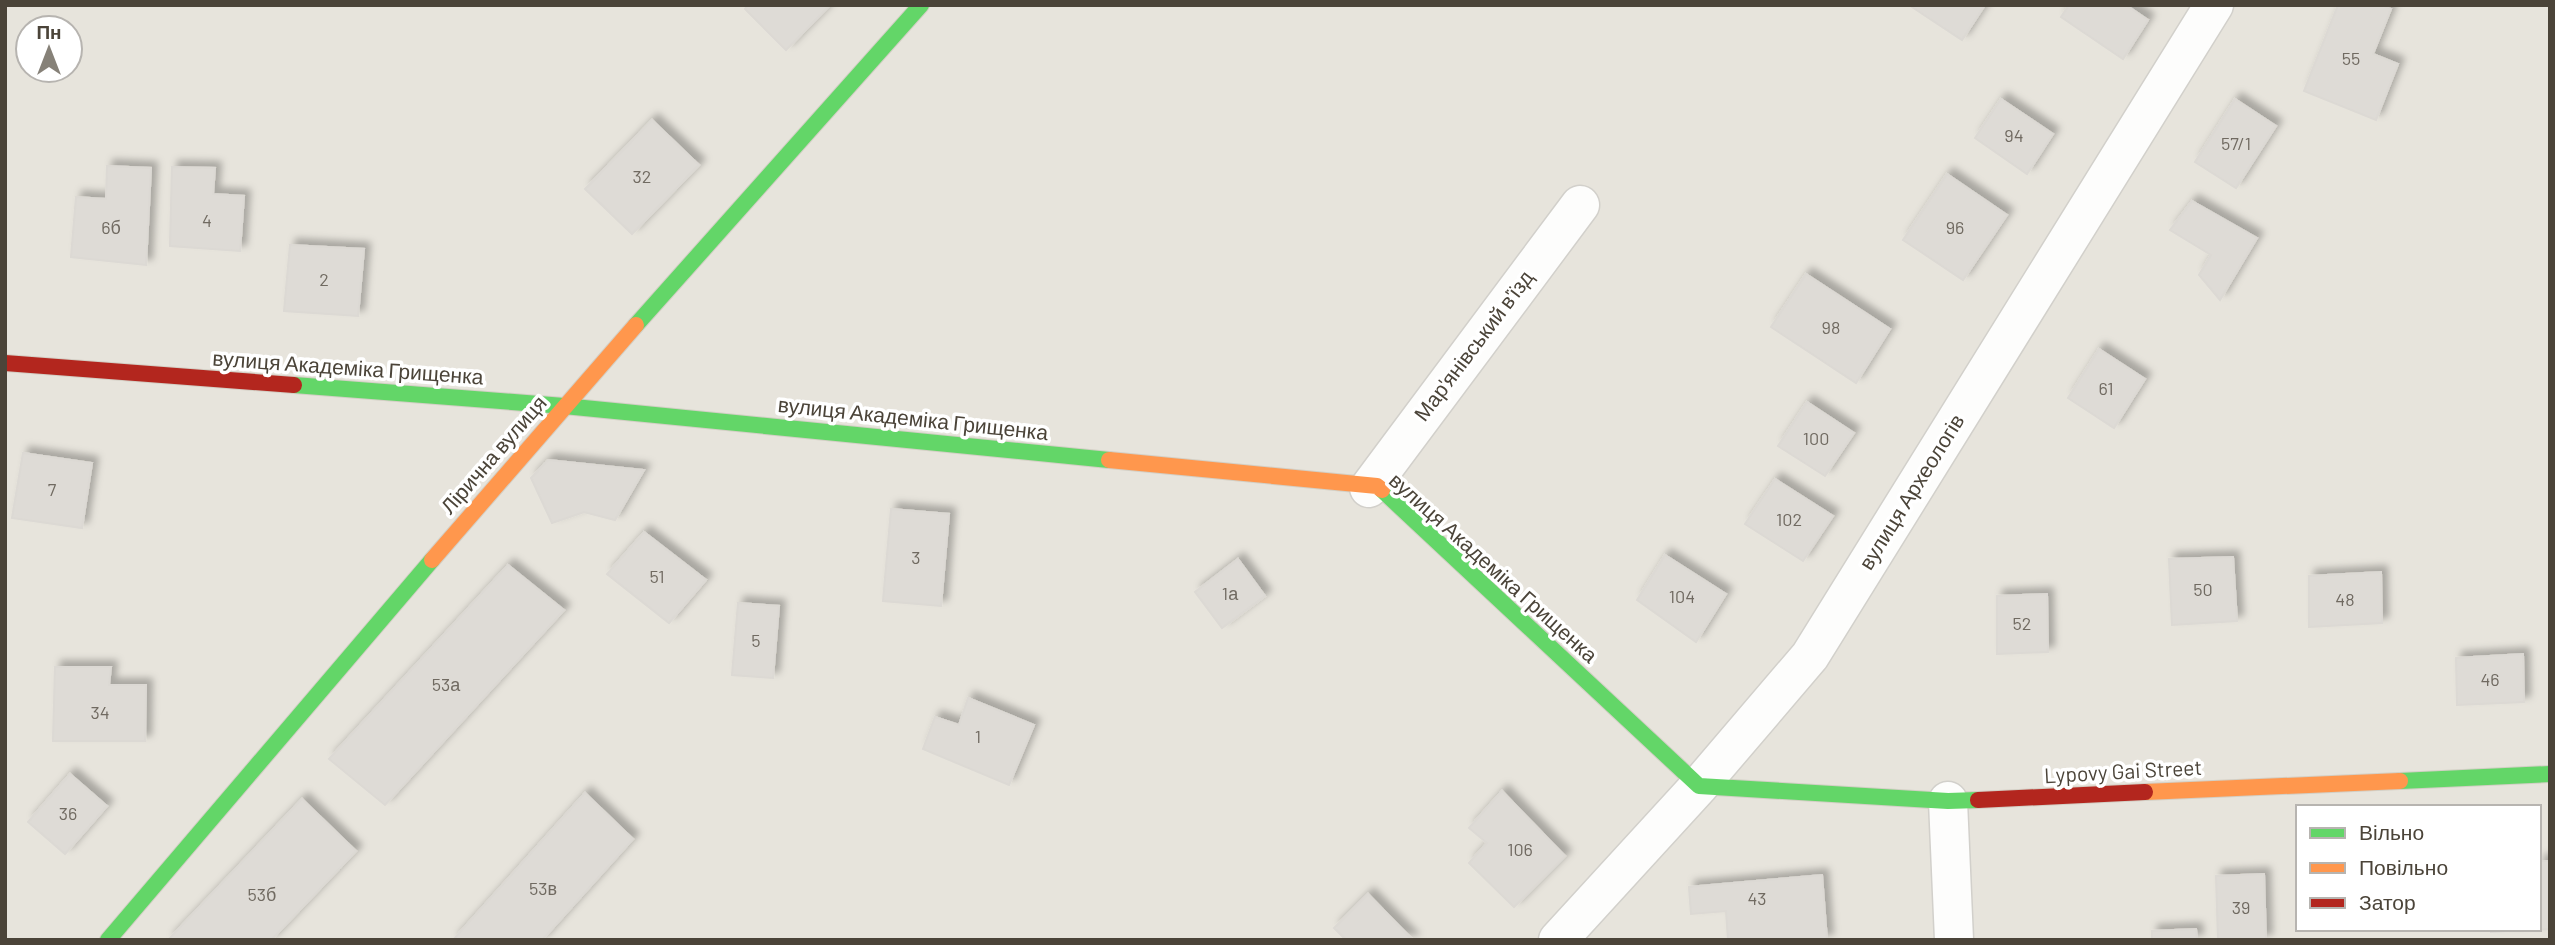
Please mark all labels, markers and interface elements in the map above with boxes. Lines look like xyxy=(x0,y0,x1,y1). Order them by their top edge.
north arrow xyxy=(14,14,84,84)
text: Пн xyxy=(36,20,62,43)
house number: 55 xyxy=(2342,47,2360,69)
house number: 94 xyxy=(2004,124,2024,146)
house number: 57/1 xyxy=(2221,132,2251,154)
house number: 32 xyxy=(633,165,651,187)
house number: 4 xyxy=(202,209,212,231)
house number: 6б xyxy=(101,216,121,238)
house number: 96 xyxy=(1946,216,1964,238)
street label: Мар'янівський в'їзд xyxy=(1408,265,1538,425)
house number: 2 xyxy=(319,268,329,290)
house number: 98 xyxy=(1822,316,1840,338)
street label: вулиця Академіка Грищенка xyxy=(212,345,485,388)
house number: 61 xyxy=(2098,377,2114,399)
street label: Лірична вулиця xyxy=(435,390,551,518)
street label: вулиця Академіка Грищенка xyxy=(777,391,1050,444)
street label: вулиця Археологів xyxy=(1853,409,1969,574)
house number: 100 xyxy=(1803,427,1829,449)
street label: вулиця Академіка Грищенка xyxy=(1385,467,1603,667)
house number: 7 xyxy=(48,478,57,500)
house number: 102 xyxy=(1776,508,1802,530)
house number: 3 xyxy=(911,546,921,568)
house number: 51 xyxy=(649,565,665,587)
house number: 50 xyxy=(2193,578,2213,600)
house number: 1а xyxy=(1222,582,1239,604)
house number: 104 xyxy=(1669,585,1695,607)
house number: 48 xyxy=(2335,588,2355,610)
house number: 52 xyxy=(2013,612,2031,634)
house number: 5 xyxy=(751,629,761,651)
house number: 46 xyxy=(2480,668,2500,690)
house number: 53а xyxy=(432,673,461,695)
house number: 34 xyxy=(90,701,110,723)
house number: 1 xyxy=(975,725,981,747)
street label: Lypovy Gai Street xyxy=(2043,754,2202,787)
house number: 36 xyxy=(59,802,77,824)
legend xyxy=(2296,805,2541,931)
text: Вільно xyxy=(2359,819,2424,844)
house number: 106 xyxy=(1507,838,1533,860)
text: Повільно xyxy=(2359,854,2448,879)
house number: 53в xyxy=(529,877,557,899)
house number: 53б xyxy=(248,883,276,905)
house number: 43 xyxy=(1747,887,1767,909)
text: Затор xyxy=(2359,889,2416,914)
house number: 39 xyxy=(2232,896,2250,918)

